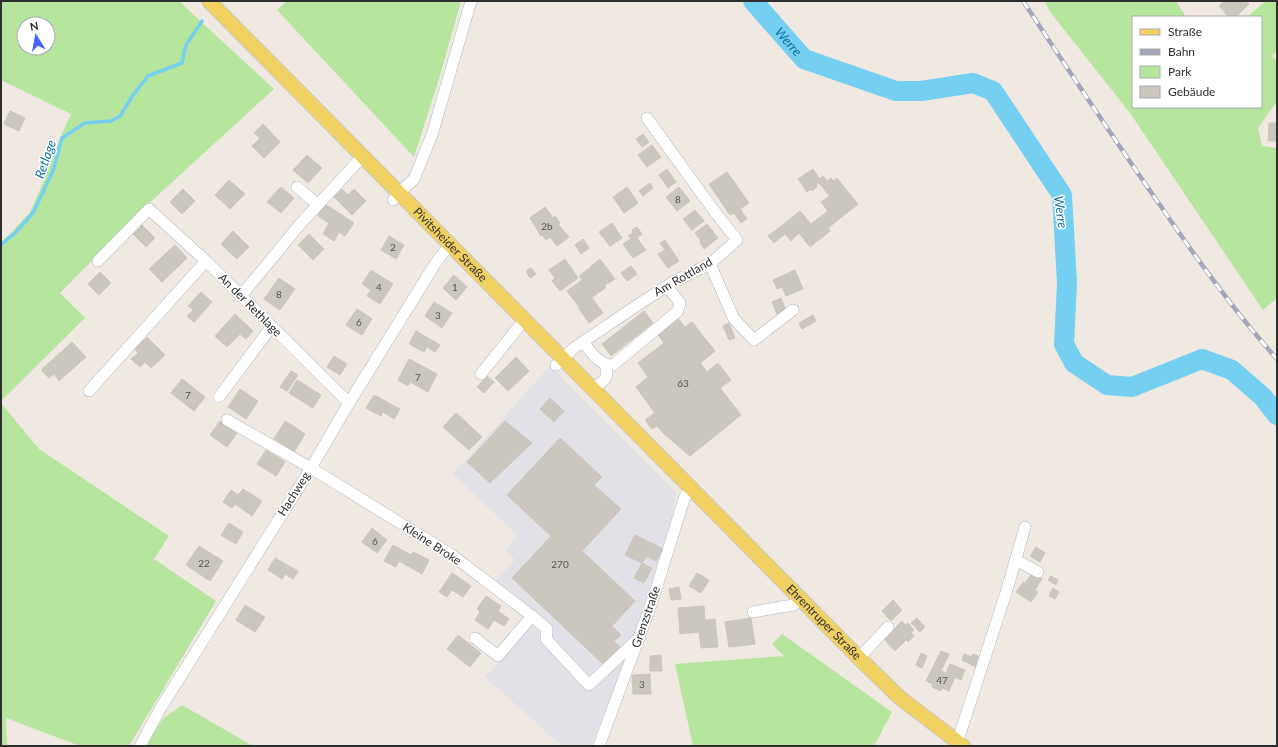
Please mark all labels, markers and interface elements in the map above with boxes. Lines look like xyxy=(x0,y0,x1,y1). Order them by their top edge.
north arrow xyxy=(16,16,56,56)
legend xyxy=(1132,16,1262,108)
text: N xyxy=(29,19,39,33)
water label: Werre xyxy=(772,24,806,59)
text: Straße xyxy=(1168,24,1202,39)
text: Bahn xyxy=(1168,44,1195,59)
text: Park xyxy=(1168,64,1192,79)
text: Gebäude xyxy=(1168,84,1215,99)
water label: Retlage xyxy=(31,138,59,180)
house number: 8 xyxy=(675,193,681,205)
water label: Werre xyxy=(1051,195,1071,229)
street label: Pivitsheider Straße xyxy=(410,204,491,285)
house number: 2b xyxy=(541,220,553,232)
house number: 2 xyxy=(390,241,396,253)
street label: Am Rottland xyxy=(651,254,715,299)
street label: An der Rethlage xyxy=(215,270,285,340)
house number: 4 xyxy=(376,281,382,293)
house number: 1 xyxy=(452,281,458,293)
house number: 8 xyxy=(276,288,282,300)
house number: 3 xyxy=(435,309,441,321)
house number: 6 xyxy=(356,316,362,328)
house number: 7 xyxy=(415,371,421,383)
house number: 63 xyxy=(677,377,689,389)
house number: 7 xyxy=(185,389,191,401)
street label: Hachweg xyxy=(274,469,313,519)
street label: Kleine Broke xyxy=(400,519,464,568)
house number: 6 xyxy=(372,535,378,547)
house number: 22 xyxy=(198,557,210,569)
house number: 270 xyxy=(551,558,569,570)
street label: Ehrentruper Straße xyxy=(783,581,865,663)
street label: Grenzstraße xyxy=(628,584,663,650)
house number: 47 xyxy=(936,674,948,686)
house number: 3 xyxy=(639,678,645,690)

